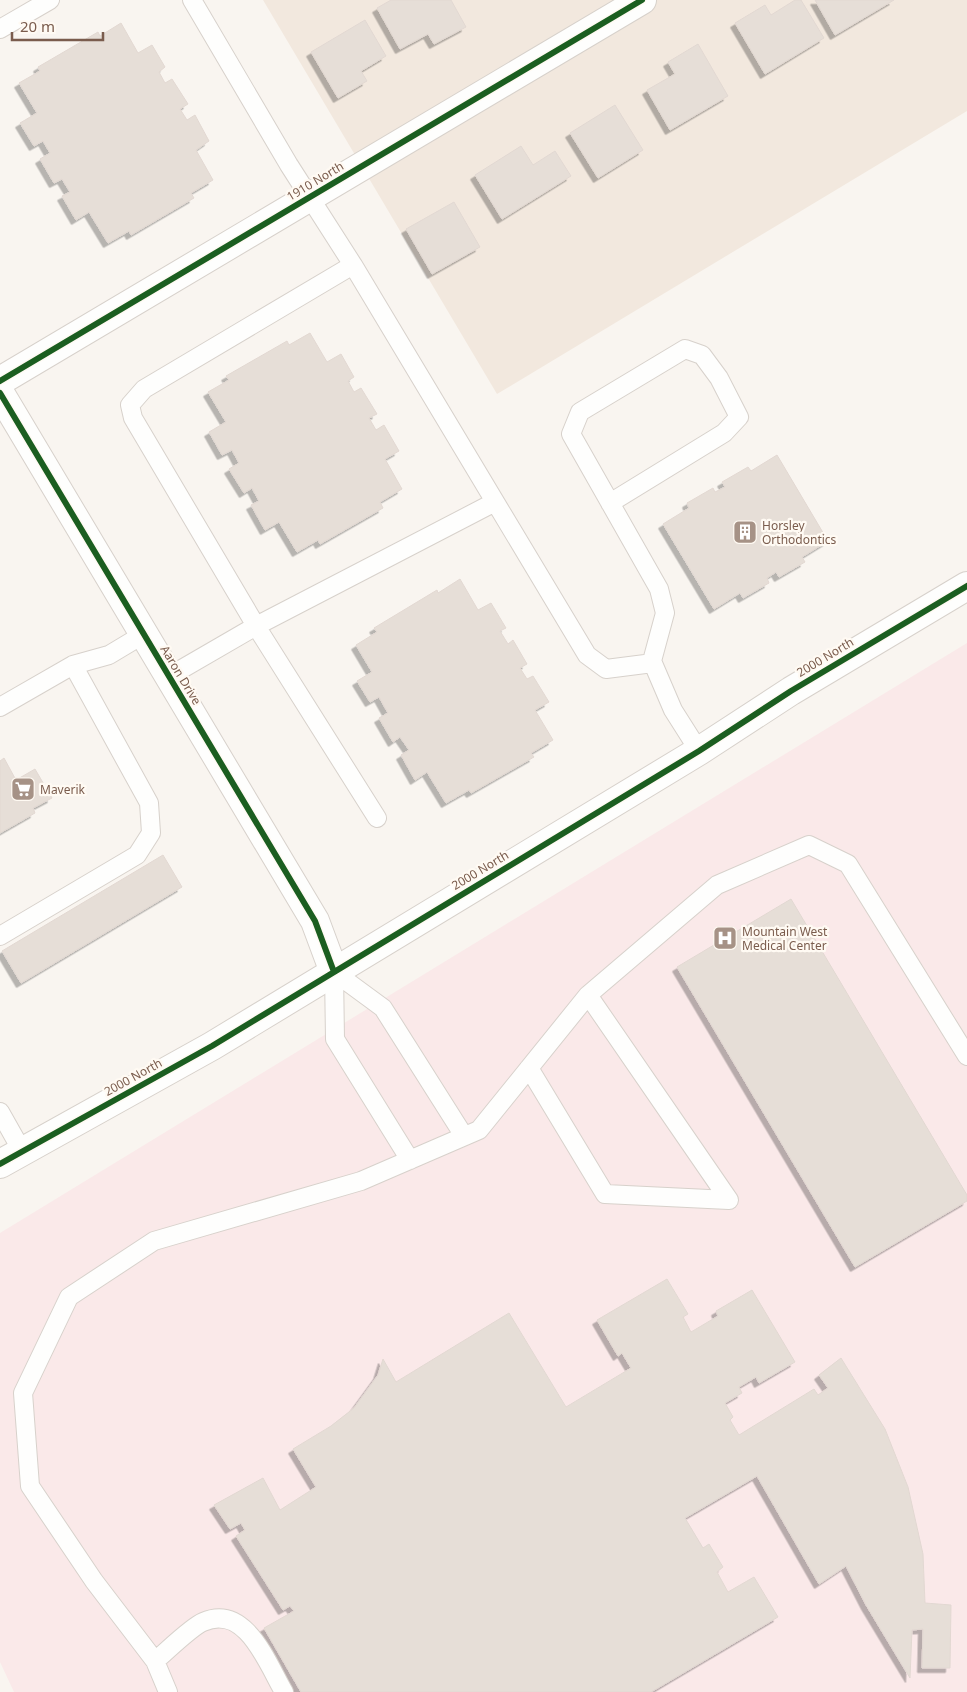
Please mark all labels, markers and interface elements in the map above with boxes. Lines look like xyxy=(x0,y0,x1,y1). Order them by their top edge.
scale bar xyxy=(12,10,104,42)
text: 20 m xyxy=(20,16,55,36)
street label: 1910 North xyxy=(283,157,347,205)
place label: Horsley Orthodontics xyxy=(762,517,837,548)
building icon: Horsley Orthodontics xyxy=(732,519,758,545)
street label: 2000 North xyxy=(793,633,857,681)
street label: Aaron Drive xyxy=(157,642,206,708)
supermarket icon: Maverik xyxy=(10,776,36,802)
place label: Maverik xyxy=(40,781,86,798)
street label: 2000 North xyxy=(448,846,512,894)
place label: Mountain West Medical Center xyxy=(742,923,828,954)
hospital icon: Mountain West Medical Center xyxy=(712,925,738,951)
street label: 2000 North xyxy=(101,1054,165,1100)

